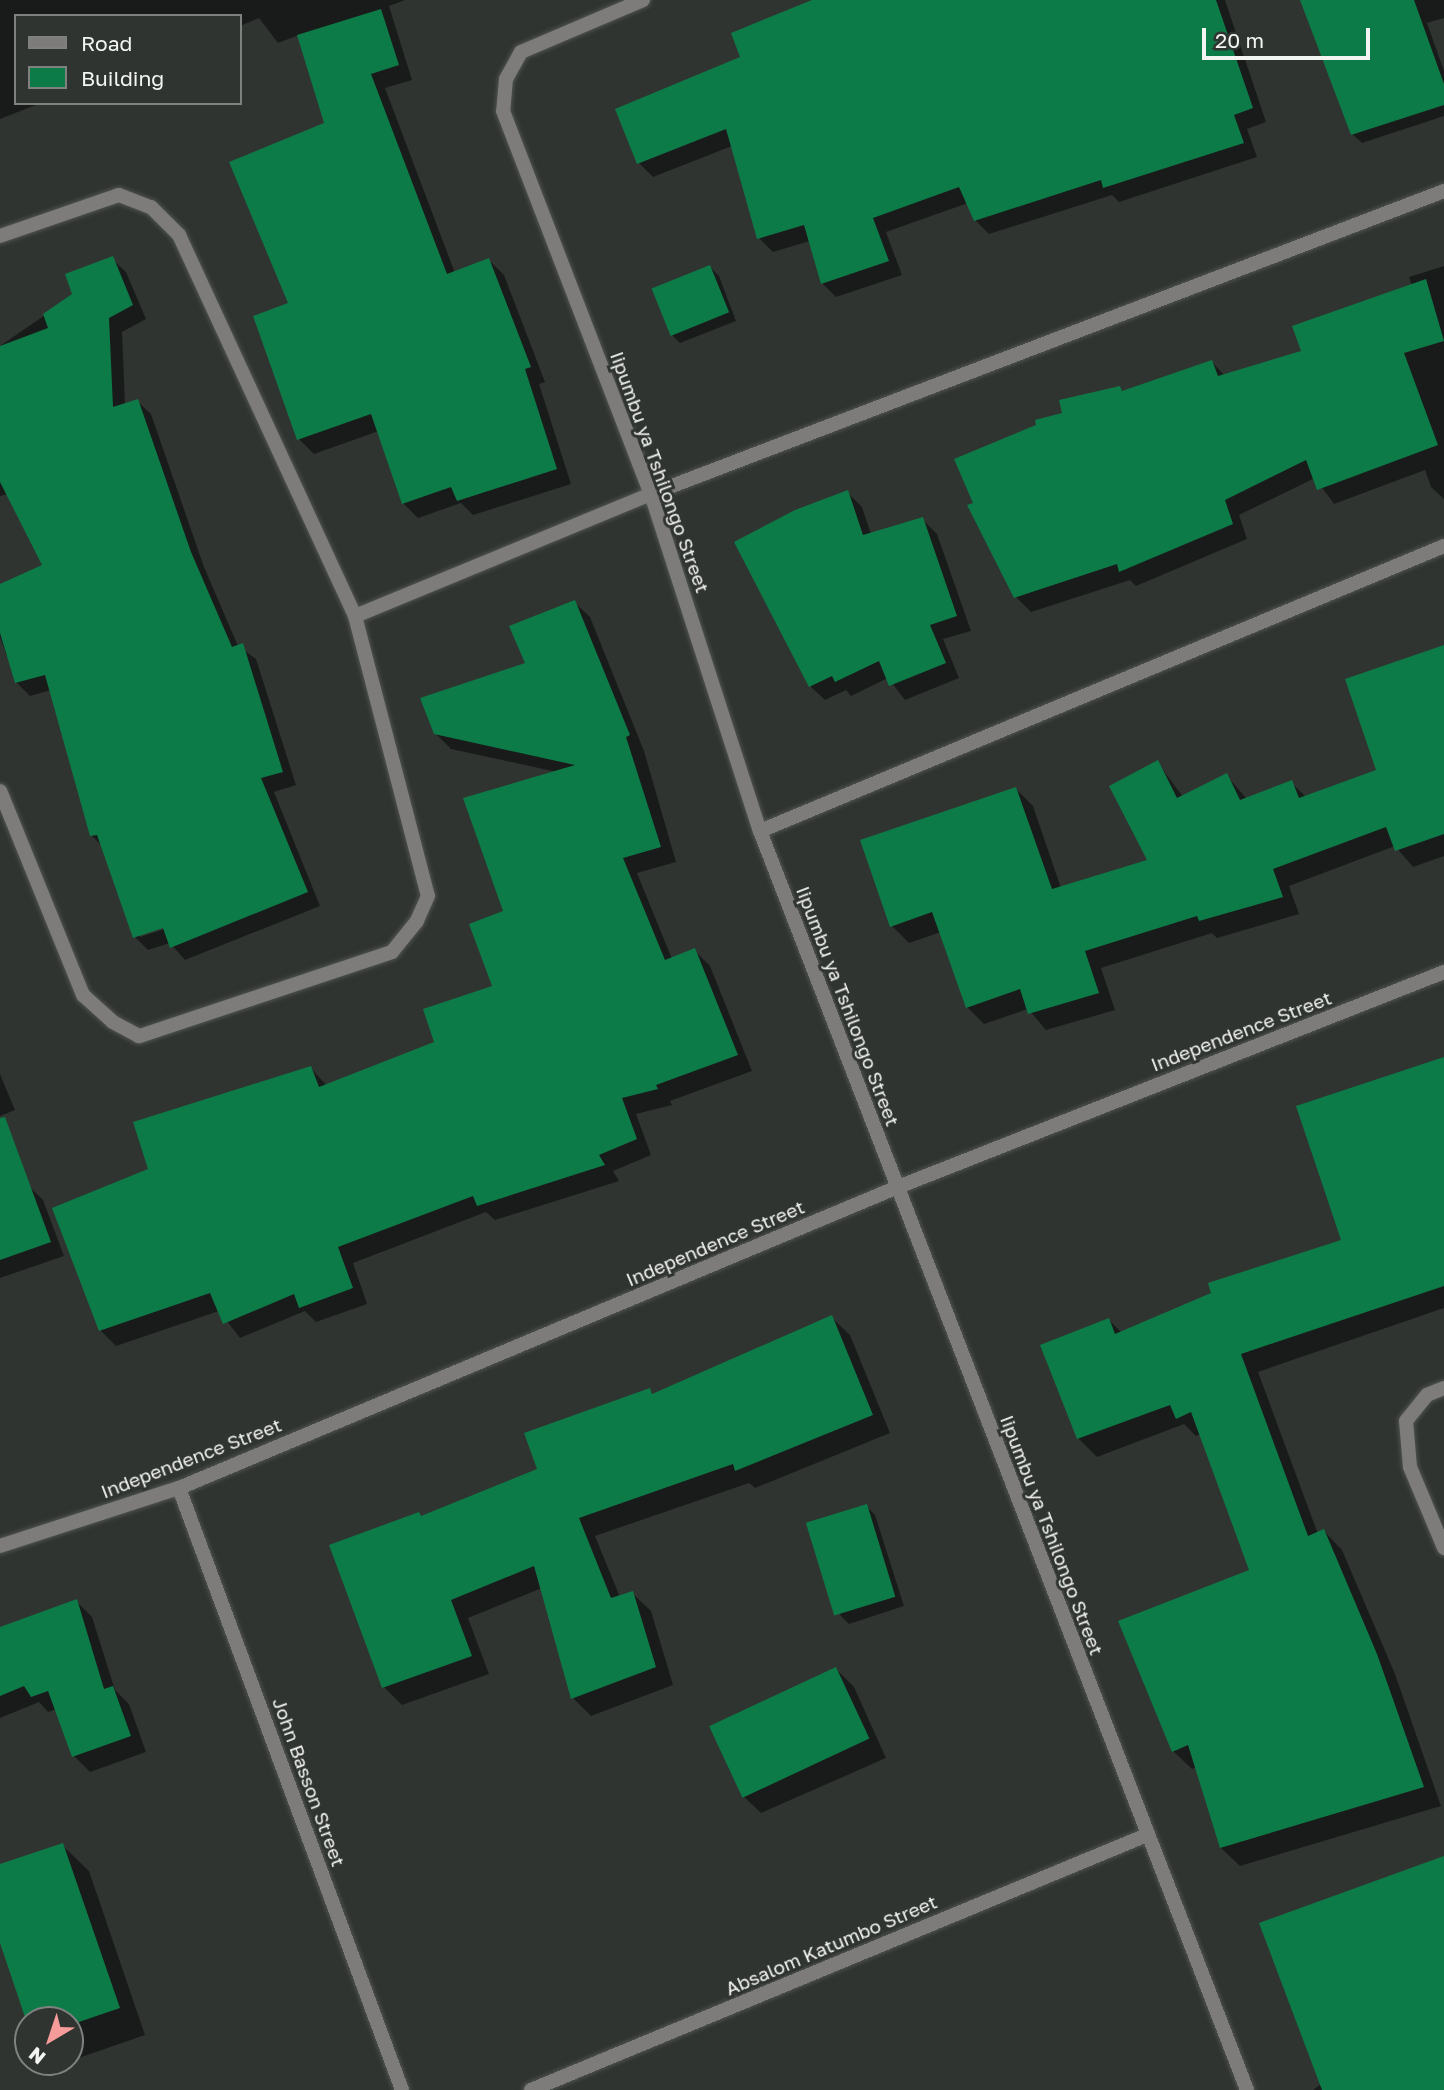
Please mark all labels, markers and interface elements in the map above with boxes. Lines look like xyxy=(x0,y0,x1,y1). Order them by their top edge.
legend xyxy=(14,14,242,105)
scale bar xyxy=(1206,14,1374,58)
text: 20 m xyxy=(1215,27,1264,53)
text: Road xyxy=(81,30,132,56)
text: Building xyxy=(81,65,164,91)
street label: Iipumbu ya Tshilongo Street xyxy=(606,348,714,596)
street label: Iipumbu ya Tshilongo Street xyxy=(792,883,904,1129)
street label: Independence Street xyxy=(1148,986,1334,1076)
street label: Independence Street xyxy=(622,1195,808,1291)
street label: Iipumbu ya Tshilongo Street xyxy=(996,1412,1108,1658)
street label: Independence Street xyxy=(98,1413,284,1503)
street label: John Basson Street xyxy=(268,1695,350,1869)
street label: Absalom Katumbo Street xyxy=(722,1890,940,2000)
north arrow xyxy=(14,2006,84,2076)
text: N xyxy=(24,2043,50,2070)

